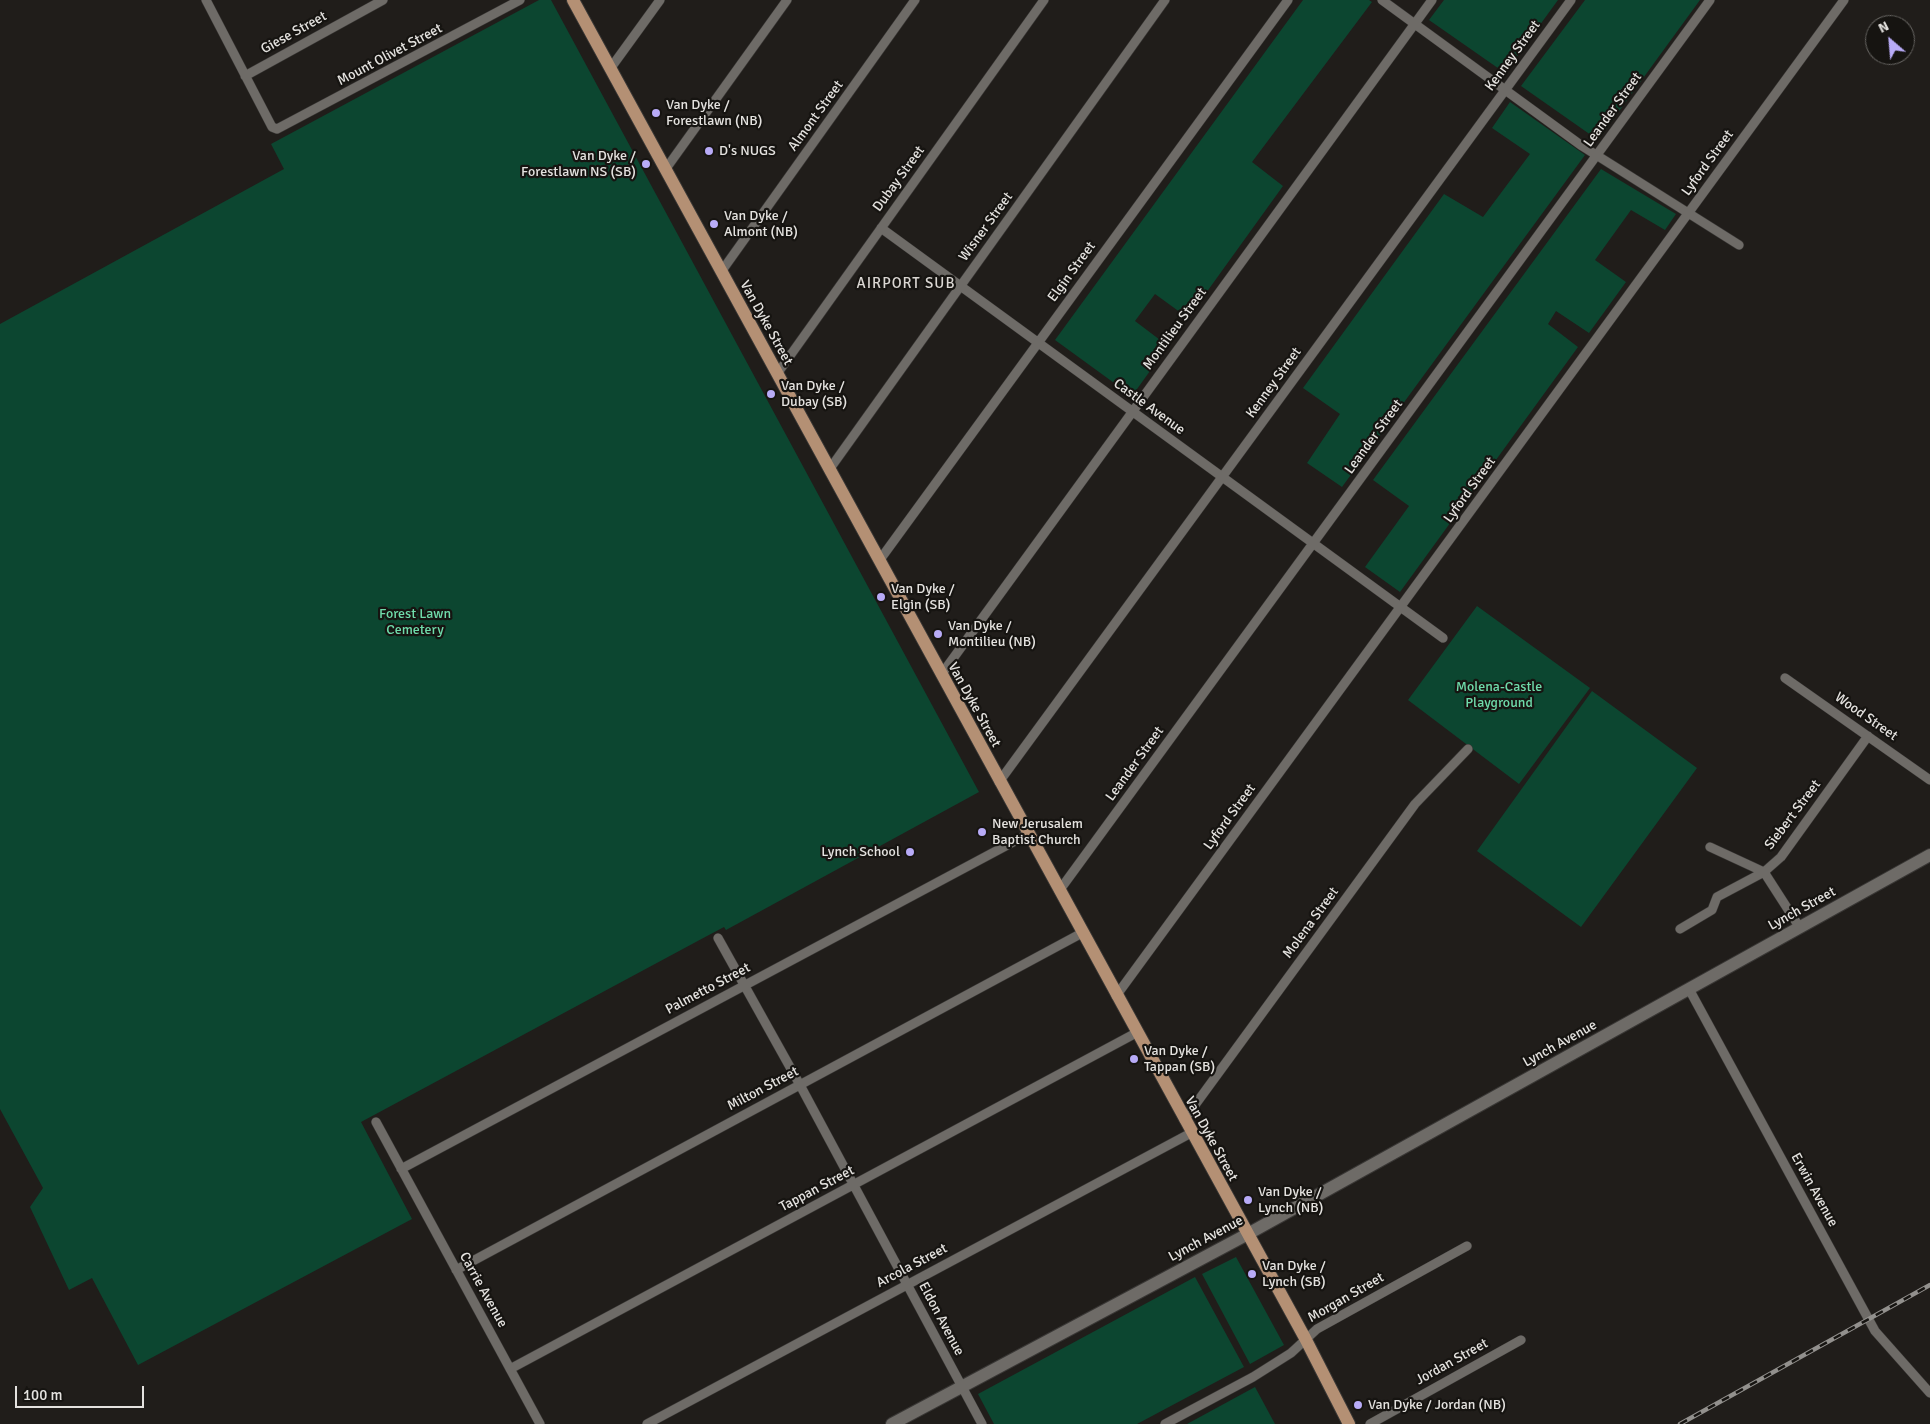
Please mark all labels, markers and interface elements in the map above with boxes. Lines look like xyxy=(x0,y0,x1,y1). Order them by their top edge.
street label: Giese Street xyxy=(258,8,330,58)
north arrow xyxy=(1865,15,1915,65)
street label: Kenney Street xyxy=(1482,17,1544,95)
text: N xyxy=(1875,17,1892,37)
street label: Mount Olivet Street xyxy=(335,20,445,90)
street label: Leander Street xyxy=(1580,70,1646,150)
street label: Almont Street xyxy=(785,77,847,155)
place label: Van Dyke / Forestlawn (NB) xyxy=(666,97,762,130)
marker: Van Dyke / Forestlawn (NB) xyxy=(650,107,662,119)
street label: Lyford Street xyxy=(1679,127,1737,199)
place label: D's NUGS xyxy=(719,143,776,159)
street label: Dubay Street xyxy=(870,143,928,215)
marker: D's NUGS xyxy=(703,145,715,157)
place label: Van Dyke / Forestlawn NS (SB) xyxy=(521,148,636,180)
marker: Van Dyke / Forestlawn NS (SB) xyxy=(640,158,652,170)
street label: Wisner Street xyxy=(955,189,1017,265)
place label: Van Dyke / Almont (NB) xyxy=(724,208,798,240)
marker: Van Dyke / Almont (NB) xyxy=(708,218,720,230)
street label: Elgin Street xyxy=(1045,239,1099,305)
district label: AIRPORT SUB xyxy=(855,275,957,293)
street label: Van Dyke Street xyxy=(736,278,796,368)
street label: Montilieu Street xyxy=(1140,285,1210,373)
street label: Kenney Street xyxy=(1243,344,1305,422)
street label: Castle Avenue xyxy=(1110,375,1188,439)
place label: Van Dyke / Dubay (SB) xyxy=(781,378,847,411)
marker: Van Dyke / Dubay (SB) xyxy=(765,388,777,400)
street label: Leander Street xyxy=(1341,397,1407,477)
street label: Lyford Street xyxy=(1441,454,1499,526)
place label: Van Dyke / Elgin (SB) xyxy=(891,581,955,614)
marker: Van Dyke / Elgin (SB) xyxy=(875,591,887,603)
park label: Forest Lawn Cemetery xyxy=(379,606,451,638)
place label: Van Dyke / Montilieu (NB) xyxy=(948,618,1036,650)
marker: Van Dyke / Montilieu (NB) xyxy=(932,628,944,640)
street label: Van Dyke Street xyxy=(944,660,1004,750)
park label: Molena-Castle Playground xyxy=(1456,679,1542,712)
street label: Wood Street xyxy=(1831,689,1901,745)
street label: Leander Street xyxy=(1102,724,1168,804)
street label: Siebert Street xyxy=(1761,777,1825,853)
street label: Lyford Street xyxy=(1201,781,1259,853)
place label: New Jerusalem Baptist Church xyxy=(992,816,1083,849)
marker: New Jerusalem Baptist Church xyxy=(976,826,988,838)
place label: Lynch School xyxy=(821,844,900,860)
marker: Lynch School xyxy=(904,846,916,858)
street label: Molena Street xyxy=(1280,884,1342,962)
street label: Lynch Street xyxy=(1765,884,1839,934)
street label: Palmetto Street xyxy=(663,960,753,1018)
street label: Lynch Avenue xyxy=(1520,1017,1600,1071)
place label: Van Dyke / Tappan (SB) xyxy=(1144,1043,1215,1076)
marker: Van Dyke / Tappan (SB) xyxy=(1128,1053,1140,1065)
street label: Milton Street xyxy=(725,1063,801,1115)
street label: Van Dyke Street xyxy=(1181,1094,1241,1184)
street label: Erwin Avenue xyxy=(1787,1150,1841,1230)
street label: Tappan Street xyxy=(777,1162,857,1216)
place label: Van Dyke / Lynch (NB) xyxy=(1258,1184,1323,1216)
marker: Van Dyke / Lynch (NB) xyxy=(1242,1194,1254,1206)
street label: Lynch Avenue xyxy=(1166,1212,1246,1266)
street label: Arcola Street xyxy=(874,1240,950,1292)
street label: Carrie Avenue xyxy=(455,1249,511,1331)
place label: Van Dyke / Lynch (SB) xyxy=(1262,1258,1326,1290)
marker: Van Dyke / Lynch (SB) xyxy=(1246,1268,1258,1280)
street label: Morgan Street xyxy=(1305,1269,1387,1327)
street label: Eldon Avenue xyxy=(915,1279,967,1359)
street label: Jordan Street xyxy=(1413,1335,1491,1389)
scale bar xyxy=(18,1376,146,1408)
text: 100 m xyxy=(23,1386,63,1404)
place label: Van Dyke / Jordan (NB) xyxy=(1368,1397,1506,1413)
marker: Van Dyke / Jordan (NB) xyxy=(1352,1399,1364,1411)

